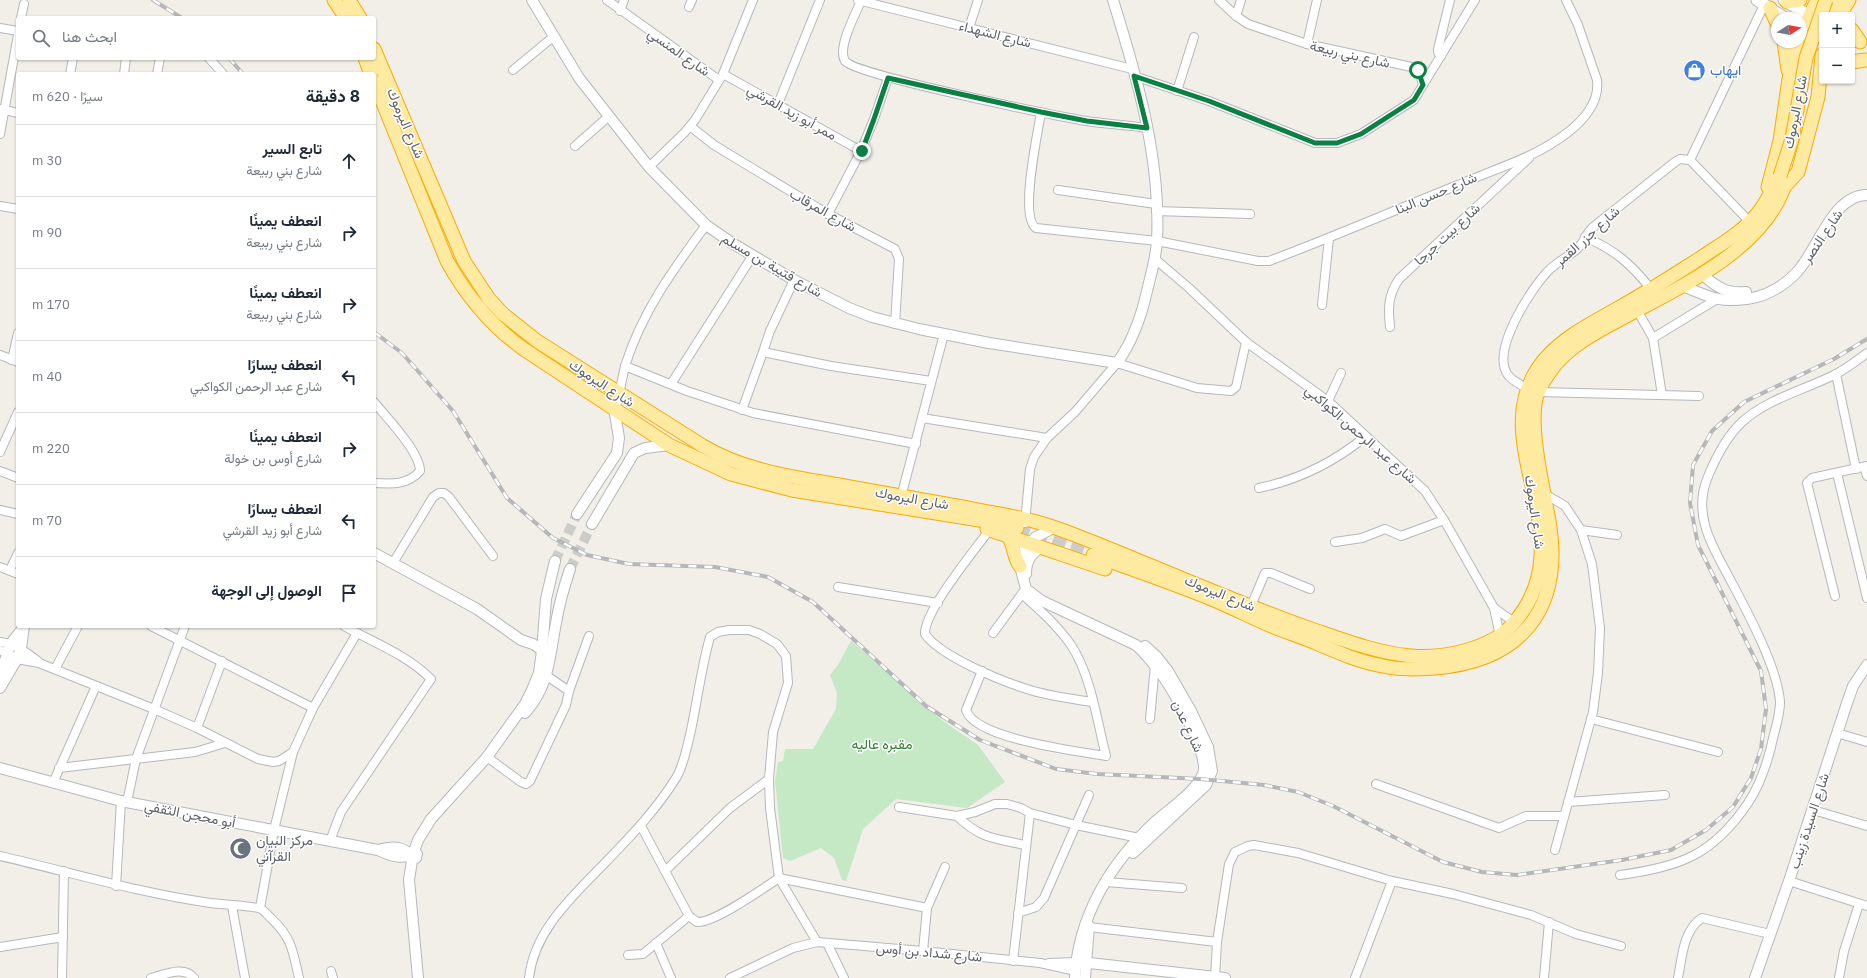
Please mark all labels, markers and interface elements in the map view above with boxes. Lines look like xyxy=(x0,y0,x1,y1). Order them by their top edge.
north arrow xyxy=(1771,12,1807,48)
map controls xyxy=(1819,12,1855,84)
button: + xyxy=(1819,12,1855,48)
search box xyxy=(16,16,376,60)
street label: شارع الشهداء xyxy=(956,16,1033,54)
street label: شارع المنسي xyxy=(642,24,714,83)
icon: search xyxy=(30,27,52,49)
text: ابحث هنا xyxy=(62,27,117,46)
street label: شارع بني ربيعة xyxy=(1308,36,1392,75)
button: − xyxy=(1819,48,1855,84)
shop icon: ايهاب xyxy=(1682,57,1708,83)
route start xyxy=(1409,61,1427,79)
place label: ايهاب xyxy=(1710,61,1741,79)
street label: شارع اليرموك xyxy=(1779,74,1813,151)
street label: ممر أبو زيد القرشي xyxy=(743,80,840,147)
text: 8 دقيقة xyxy=(306,85,360,107)
street label: شارع اليرموك xyxy=(381,85,429,162)
text: سيرًا · 620 m xyxy=(32,88,103,105)
text: تابع السير xyxy=(263,139,322,158)
route end xyxy=(853,142,871,160)
icon: ahead xyxy=(338,150,360,172)
text: 30 m xyxy=(32,152,62,169)
text: شارع بني ربيعة xyxy=(246,162,322,179)
street label: شارع حسن البنا xyxy=(1393,168,1480,220)
street label: شارع المرقاب xyxy=(786,184,860,237)
street label: شارع بيت جرجا xyxy=(1410,199,1485,271)
street label: شارع جزر القمر xyxy=(1550,202,1625,272)
street label: شارع النصر xyxy=(1797,206,1848,268)
text: انعطف يمينًا xyxy=(249,211,322,230)
icon: right xyxy=(338,222,360,244)
text: 90 m xyxy=(32,224,62,241)
street label: شارع قتيبة بن مسلم xyxy=(717,229,826,303)
text: شارع بني ربيعة xyxy=(246,234,322,251)
text: انعطف يمينًا xyxy=(249,283,322,302)
icon: right xyxy=(338,294,360,316)
text: 170 m xyxy=(32,296,70,313)
text: شارع بني ربيعة xyxy=(246,306,322,323)
text: انعطف يسارًا xyxy=(247,355,322,374)
street label: شارع اليرموك xyxy=(565,355,638,413)
icon: left xyxy=(338,366,360,388)
text: 40 m xyxy=(32,368,62,385)
text: شارع عبد الرحمن الكواكبي xyxy=(190,378,322,395)
street label: شارع عبد الرحمن الكواكبي xyxy=(1299,381,1421,490)
text: انعطف يمينًا xyxy=(249,427,322,446)
icon: right xyxy=(338,438,360,460)
text: 220 m xyxy=(32,440,70,457)
text: شارع أوس بن خولة xyxy=(224,450,322,467)
street label: شارع اليرموك xyxy=(1519,474,1549,550)
street label: شارع اليرموك xyxy=(873,483,950,515)
text: انعطف يسارًا xyxy=(247,499,322,518)
icon: left xyxy=(338,510,360,532)
text: 70 m xyxy=(32,512,62,529)
text: شارع أبو زيد القرشي xyxy=(223,522,322,539)
street label: شارع اليرموك xyxy=(1181,571,1258,617)
text: الوصول إلى الوجهة xyxy=(211,581,322,600)
icon: arrive xyxy=(338,582,360,604)
street label: شارع عدن xyxy=(1166,697,1208,756)
park label: مقبره عاليه xyxy=(852,735,912,753)
street label: شارع السيدة زينب xyxy=(1785,771,1835,872)
street label: أبو محجن الثقفي xyxy=(142,796,237,835)
place label: مركز البيان القرآني xyxy=(256,831,313,868)
mosque icon: مركز البيان القرآني xyxy=(227,835,253,861)
street label: شارع شداد بن أوس xyxy=(875,938,983,968)

